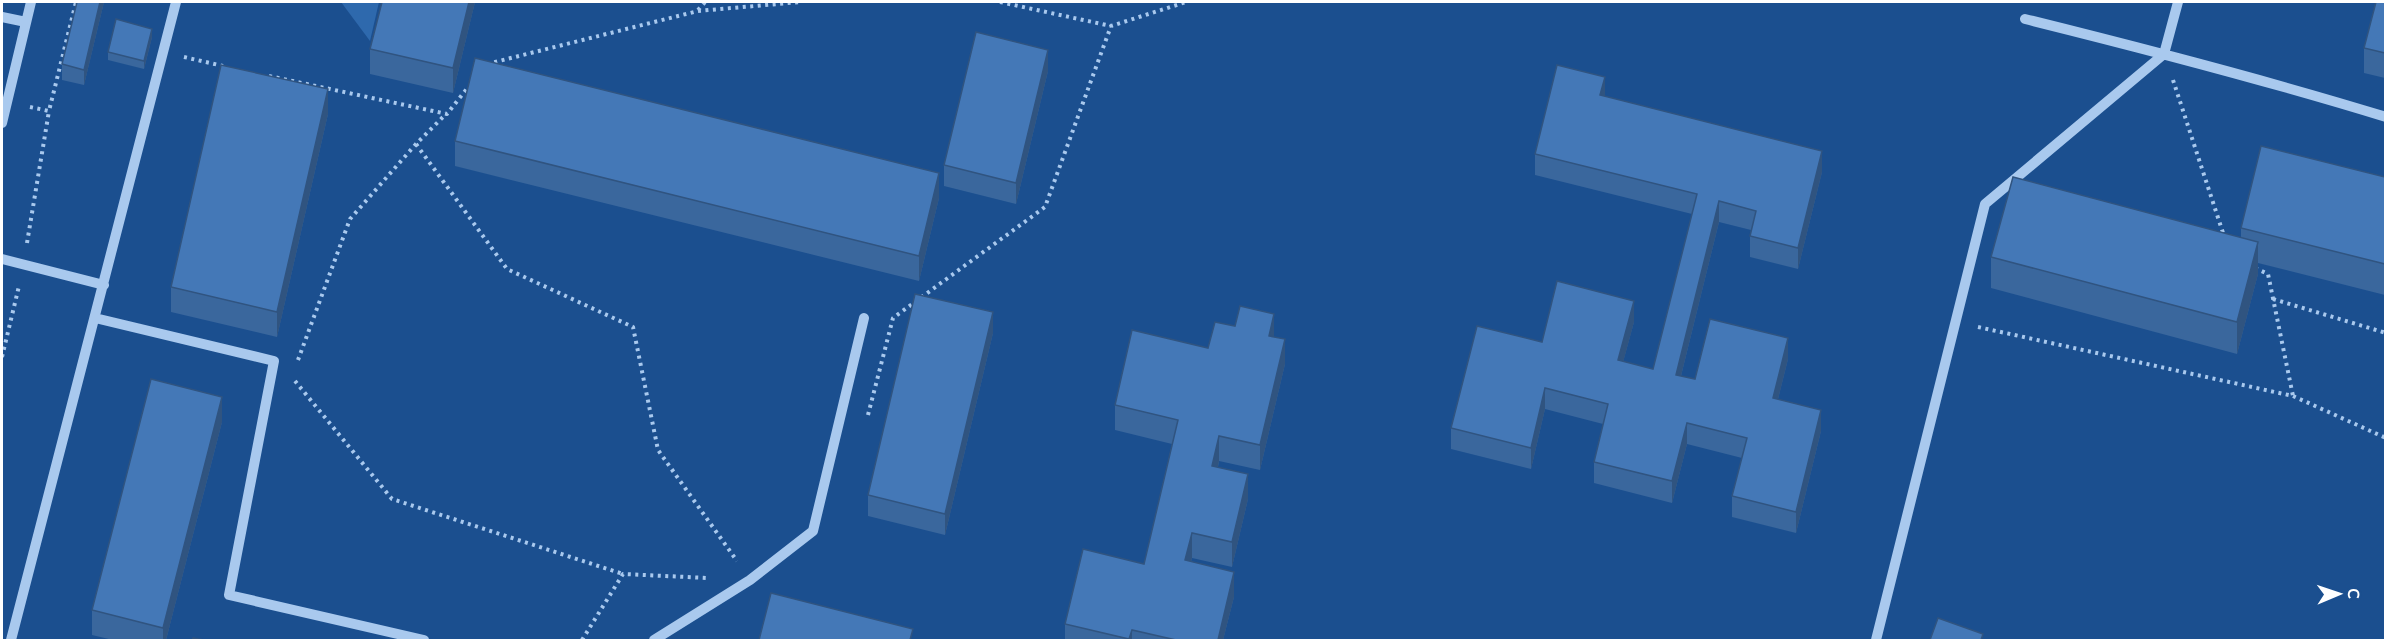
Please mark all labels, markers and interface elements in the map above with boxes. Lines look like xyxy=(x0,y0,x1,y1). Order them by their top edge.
north arrow xyxy=(2309,564,2369,624)
text: С xyxy=(2342,588,2364,599)

